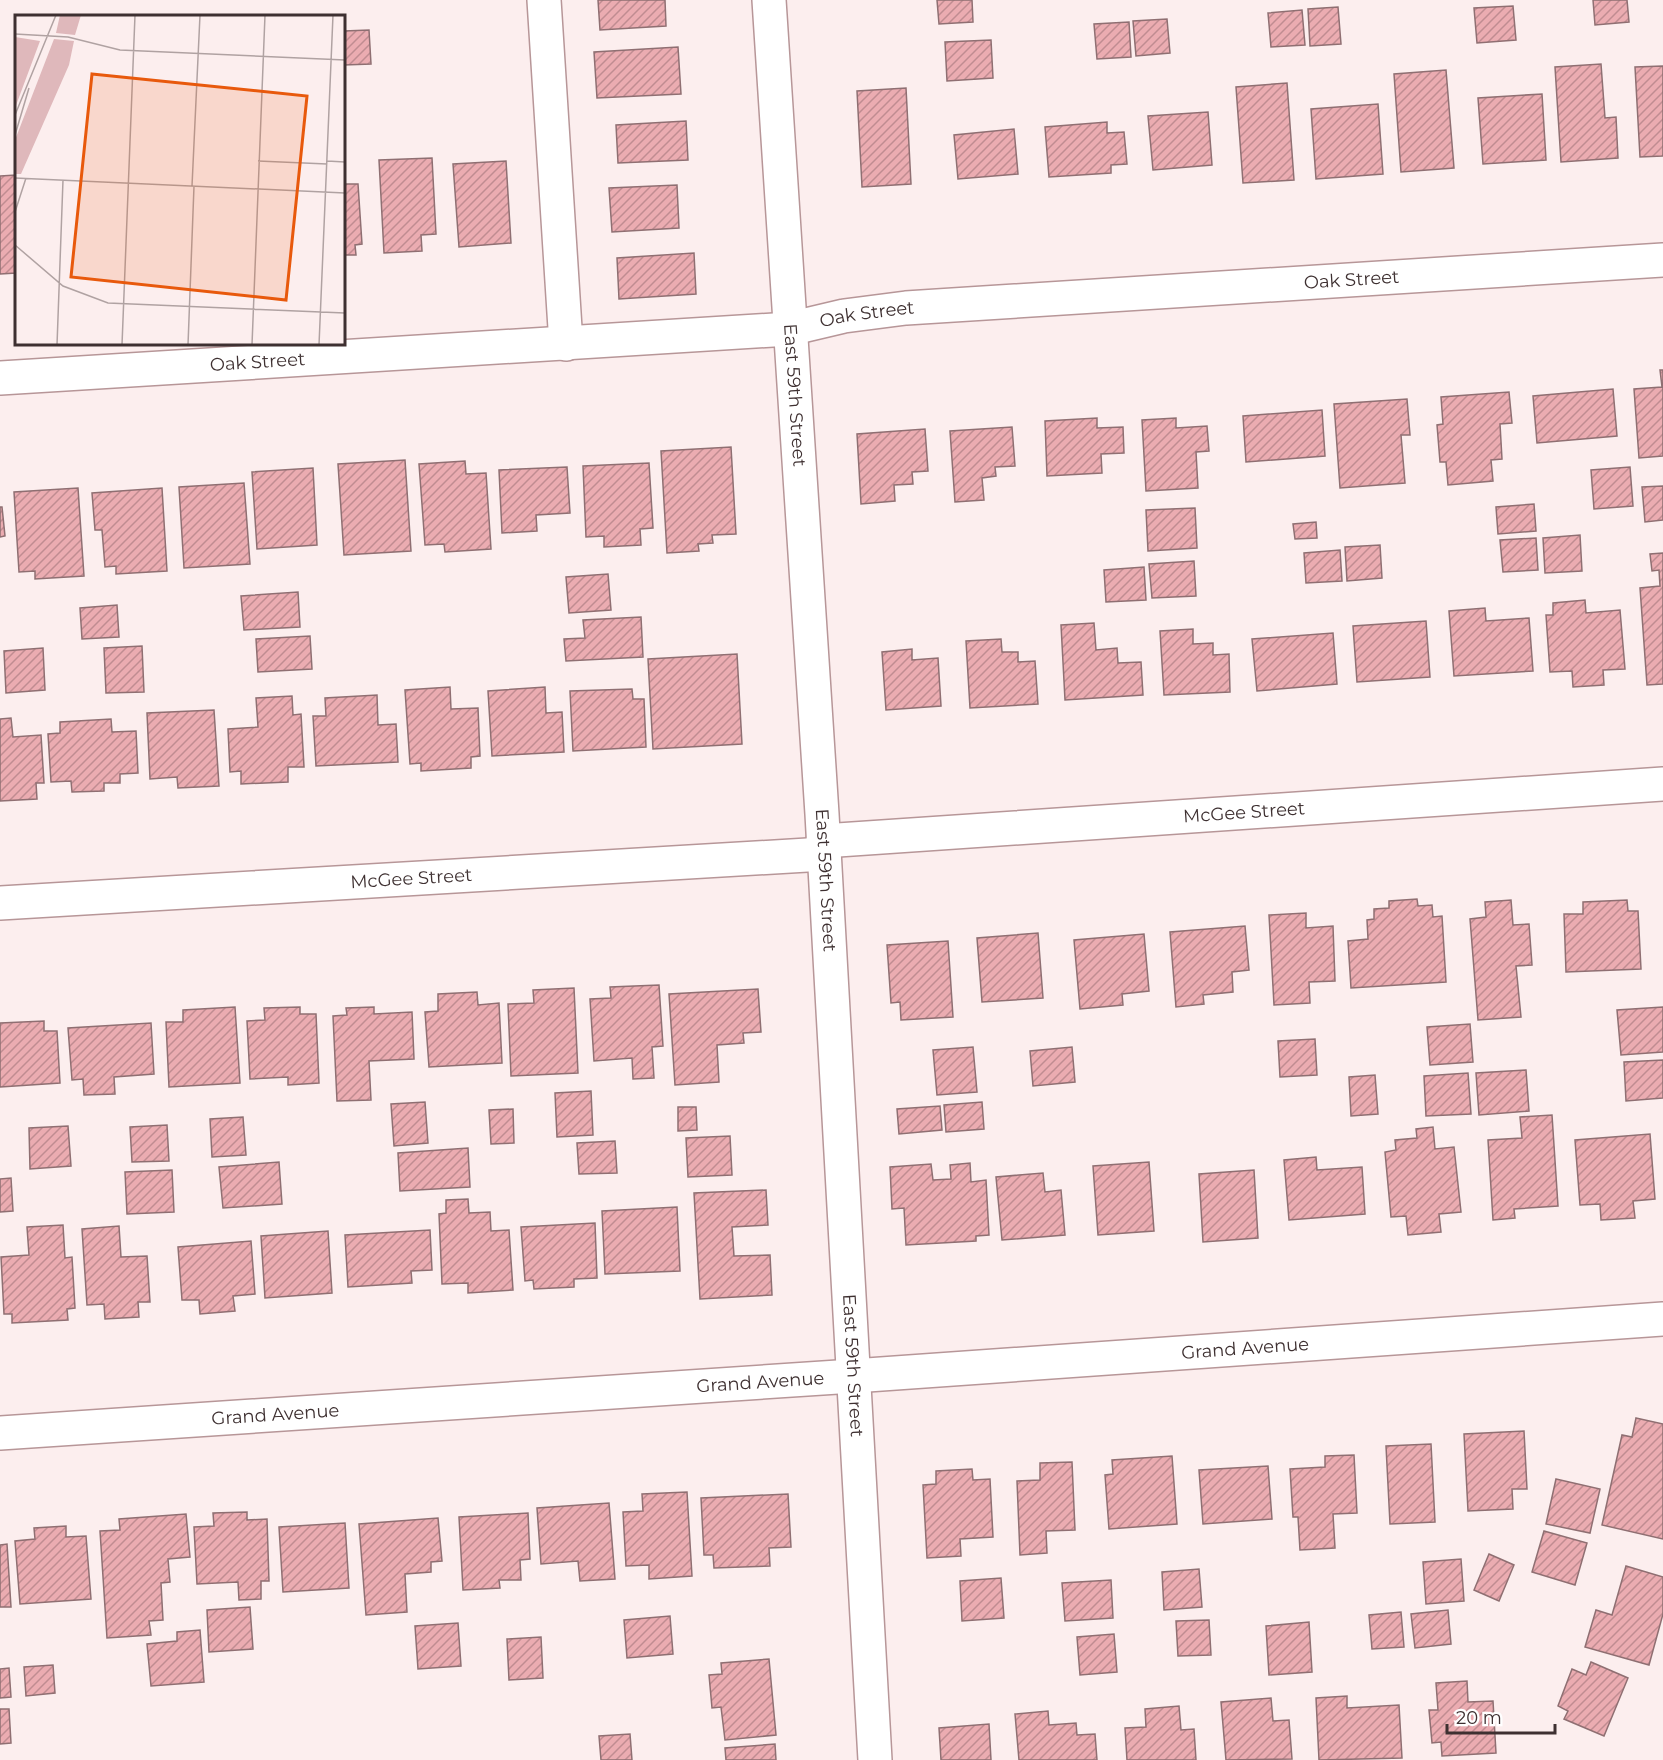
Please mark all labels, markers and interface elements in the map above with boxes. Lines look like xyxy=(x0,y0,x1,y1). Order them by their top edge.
inset map xyxy=(15,15,345,345)
street label: Oak Street xyxy=(1303,266,1400,294)
street label: Oak Street xyxy=(817,296,915,332)
street label: East 59th Street xyxy=(779,323,810,467)
street label: Oak Street xyxy=(209,348,306,376)
street label: McGee Street xyxy=(1182,797,1306,828)
street label: East 59th Street xyxy=(811,808,841,952)
street label: McGee Street xyxy=(350,864,473,893)
street label: East 59th Street xyxy=(838,1293,868,1438)
street label: Grand Avenue xyxy=(1180,1333,1310,1364)
street label: Grand Avenue xyxy=(696,1367,825,1397)
street label: Grand Avenue xyxy=(211,1399,340,1430)
scale bar xyxy=(1447,1697,1555,1735)
text: 20 m xyxy=(1456,1707,1502,1729)

